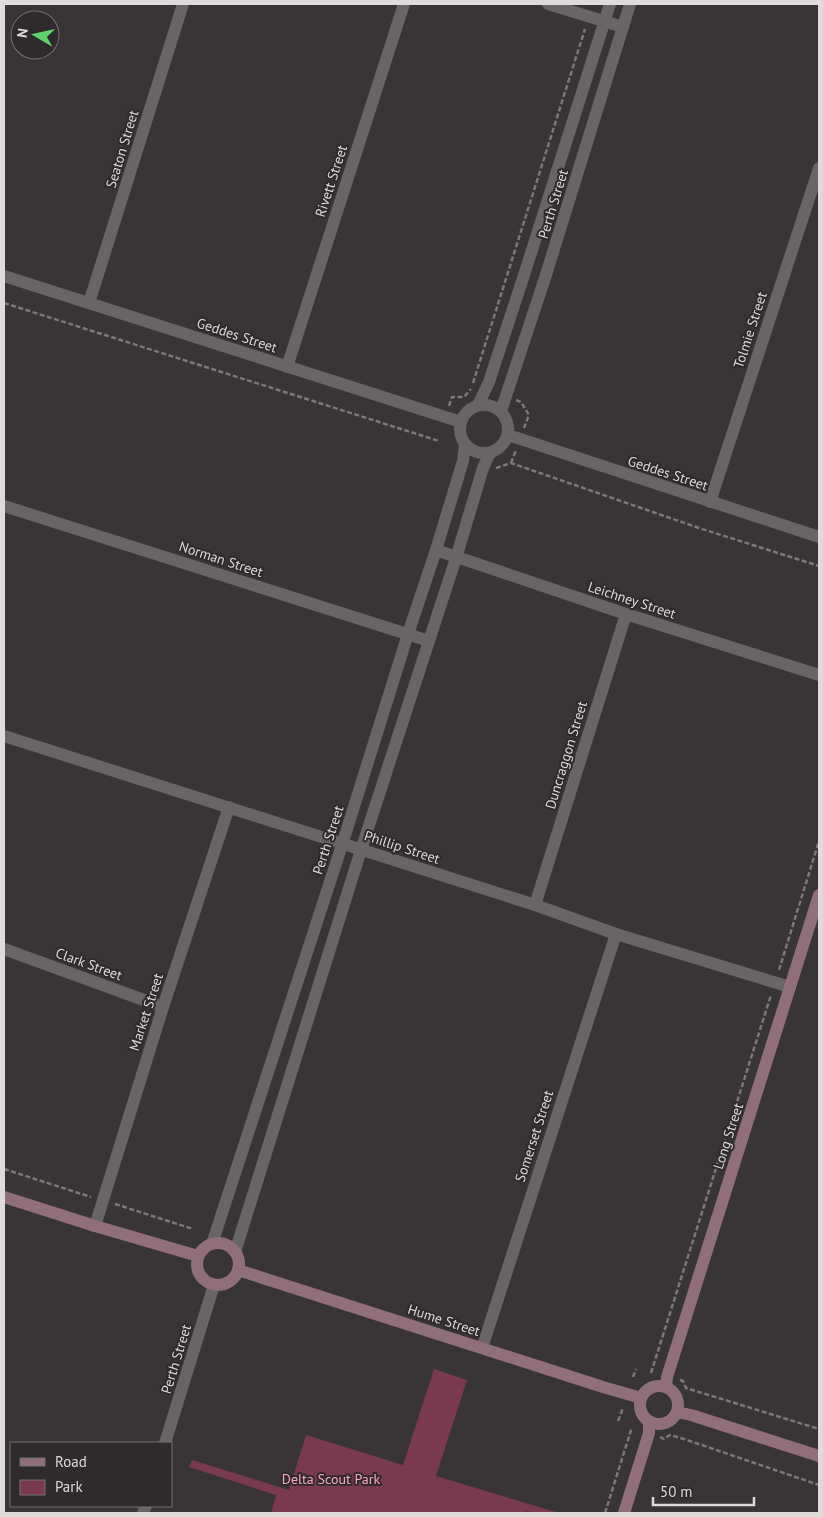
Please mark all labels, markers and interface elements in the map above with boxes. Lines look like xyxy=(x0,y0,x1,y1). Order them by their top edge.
north arrow xyxy=(10,10,60,60)
text: N xyxy=(13,27,32,39)
street label: Seaton Street xyxy=(102,108,142,190)
street label: Rivett Street xyxy=(311,142,351,219)
street label: Perth Street xyxy=(534,167,572,241)
street label: Tolmie Street xyxy=(729,289,771,370)
street label: Geddes Street xyxy=(195,314,280,356)
street label: Geddes Street xyxy=(626,452,711,494)
street label: Norman Street xyxy=(177,537,265,581)
street label: Leichney Street xyxy=(586,577,678,623)
street label: Duncraggon Street xyxy=(541,699,591,811)
street label: Perth Street xyxy=(308,803,348,877)
street label: Phillip Street xyxy=(362,826,442,868)
street label: Clark Street xyxy=(53,944,125,984)
street label: Market Street xyxy=(125,971,167,1053)
street label: Somerset Street xyxy=(511,1088,557,1184)
street label: Long Street xyxy=(709,1100,747,1171)
street label: Hume Street xyxy=(406,1300,483,1340)
street label: Perth Street xyxy=(157,1322,195,1396)
legend xyxy=(10,1442,172,1507)
text: Road xyxy=(55,1452,87,1471)
park label: Delta Scout Park xyxy=(282,1470,381,1488)
scale bar xyxy=(653,1474,754,1506)
text: Park xyxy=(55,1477,83,1496)
text: 50 m xyxy=(660,1482,693,1501)

